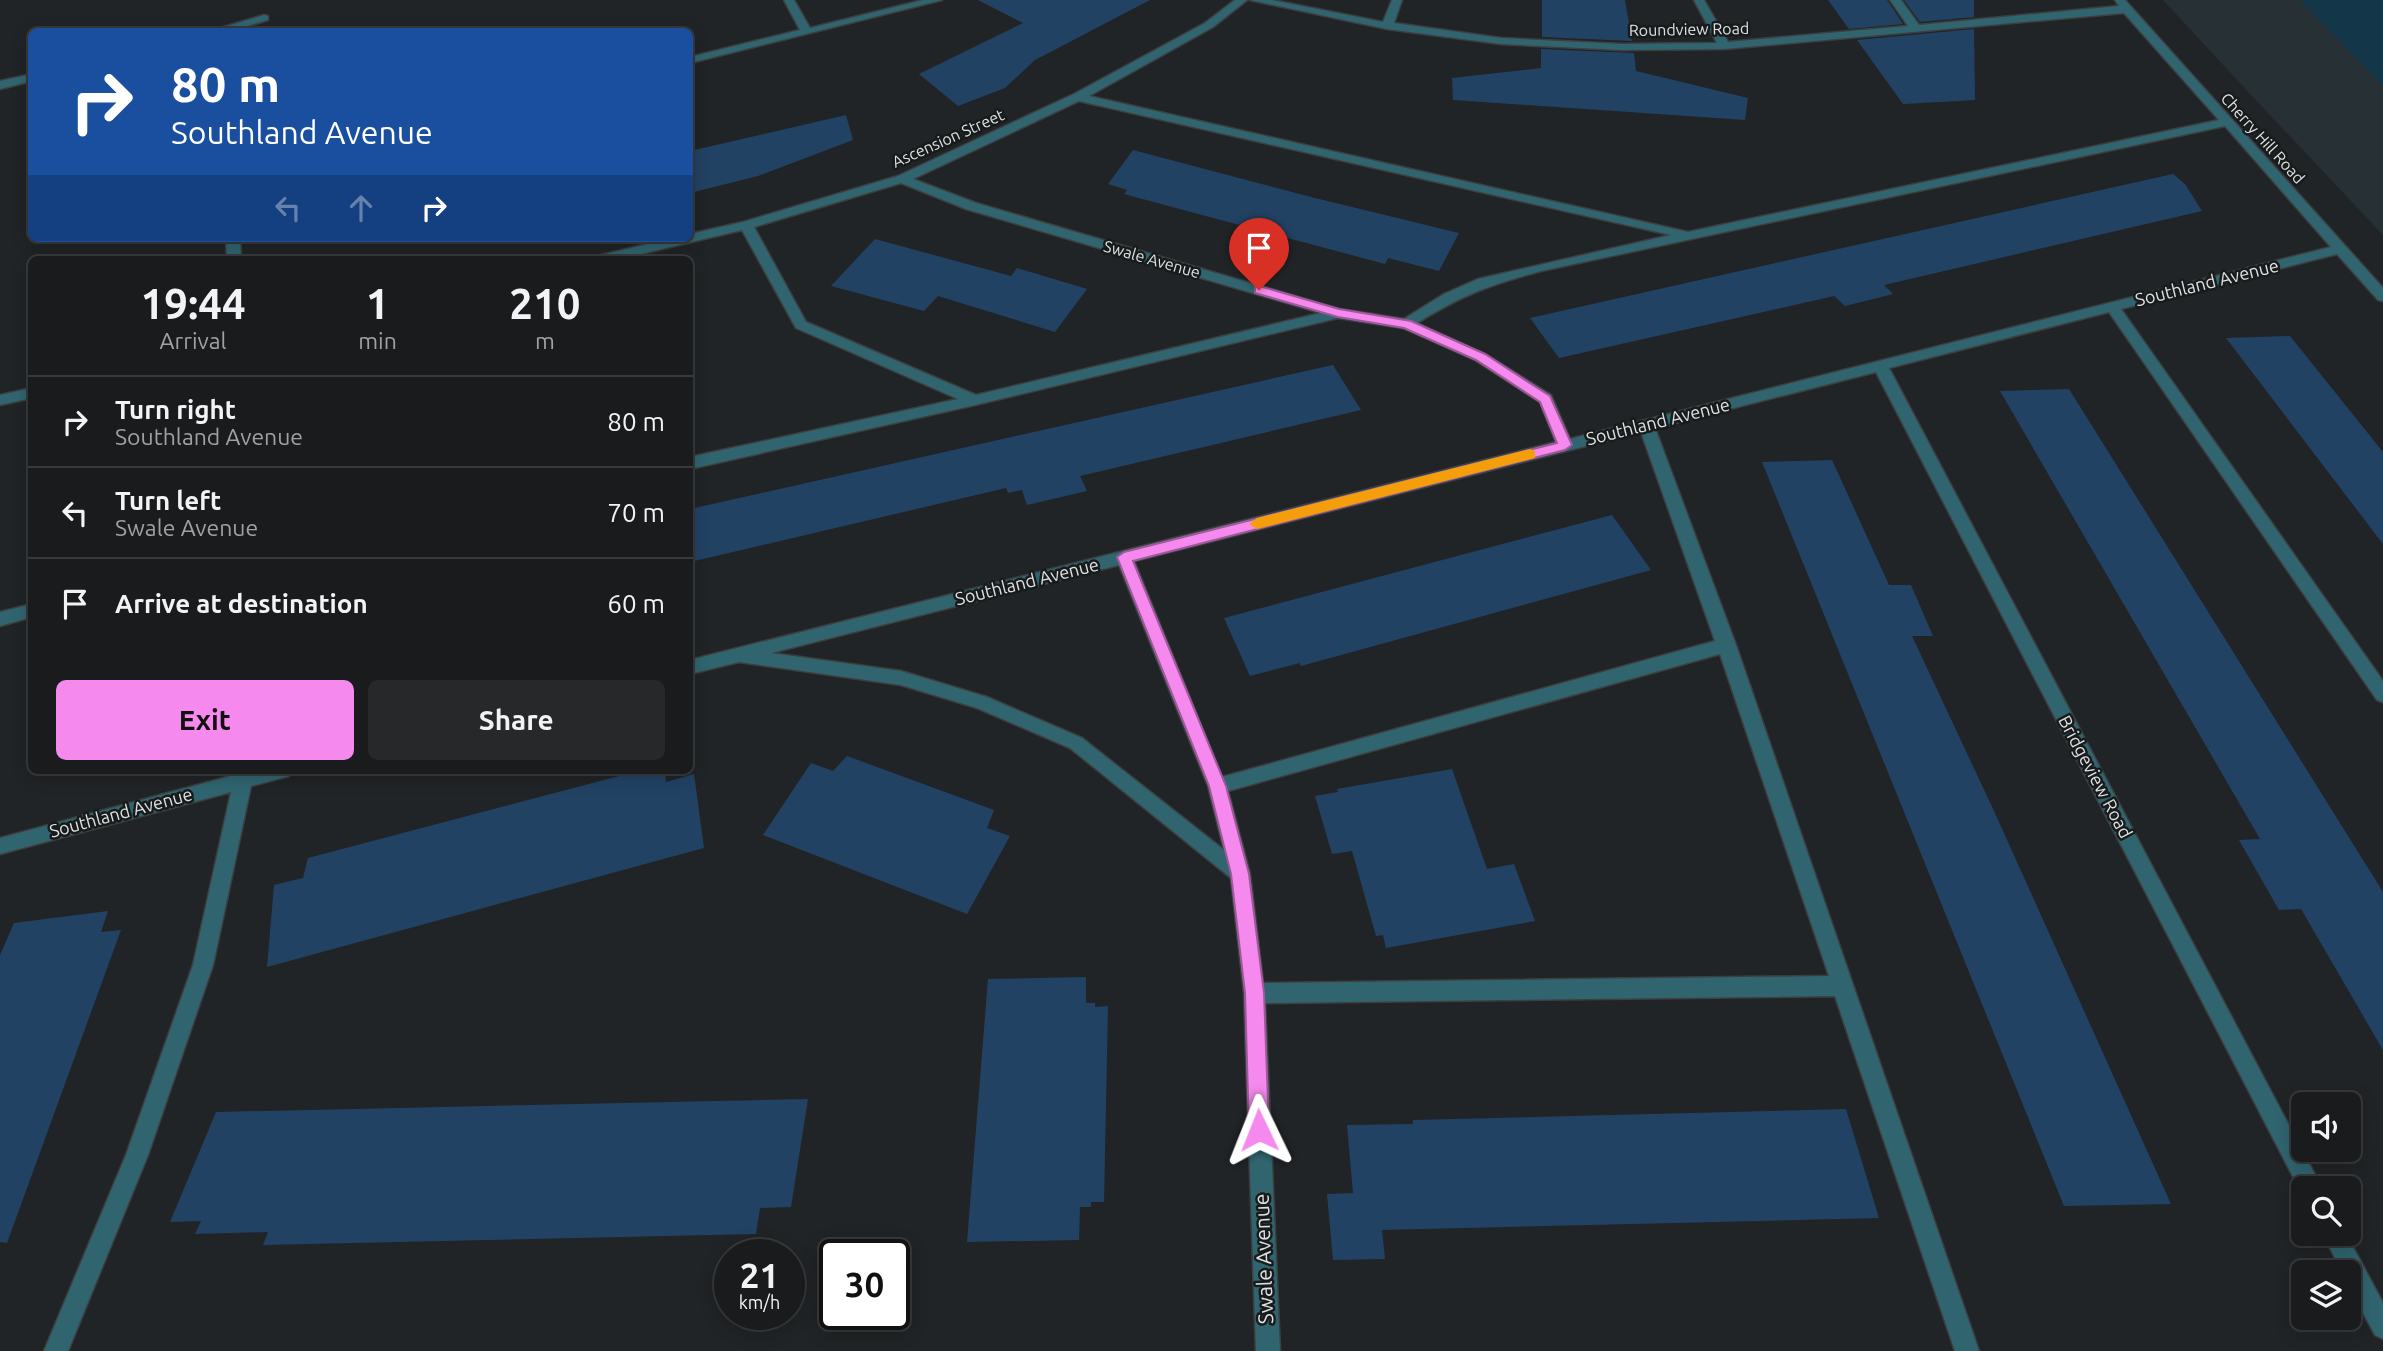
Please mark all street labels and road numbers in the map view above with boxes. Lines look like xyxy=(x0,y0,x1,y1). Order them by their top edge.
street label: Roundview Road xyxy=(1629,19,1749,39)
street label: Cherry Hill Road xyxy=(2218,89,2308,187)
street label: Ascension Street xyxy=(889,105,1007,171)
street label: Swale Avenue xyxy=(1102,237,1202,281)
street label: Southland Avenue xyxy=(2133,255,2281,310)
street label: Southland Avenue xyxy=(1584,394,1732,449)
street label: Southland Avenue xyxy=(953,554,1101,609)
street label: Bridgeview Road xyxy=(2055,712,2137,841)
street label: Southland Avenue xyxy=(47,783,194,841)
street label: Swale Avenue xyxy=(1249,1193,1277,1325)

